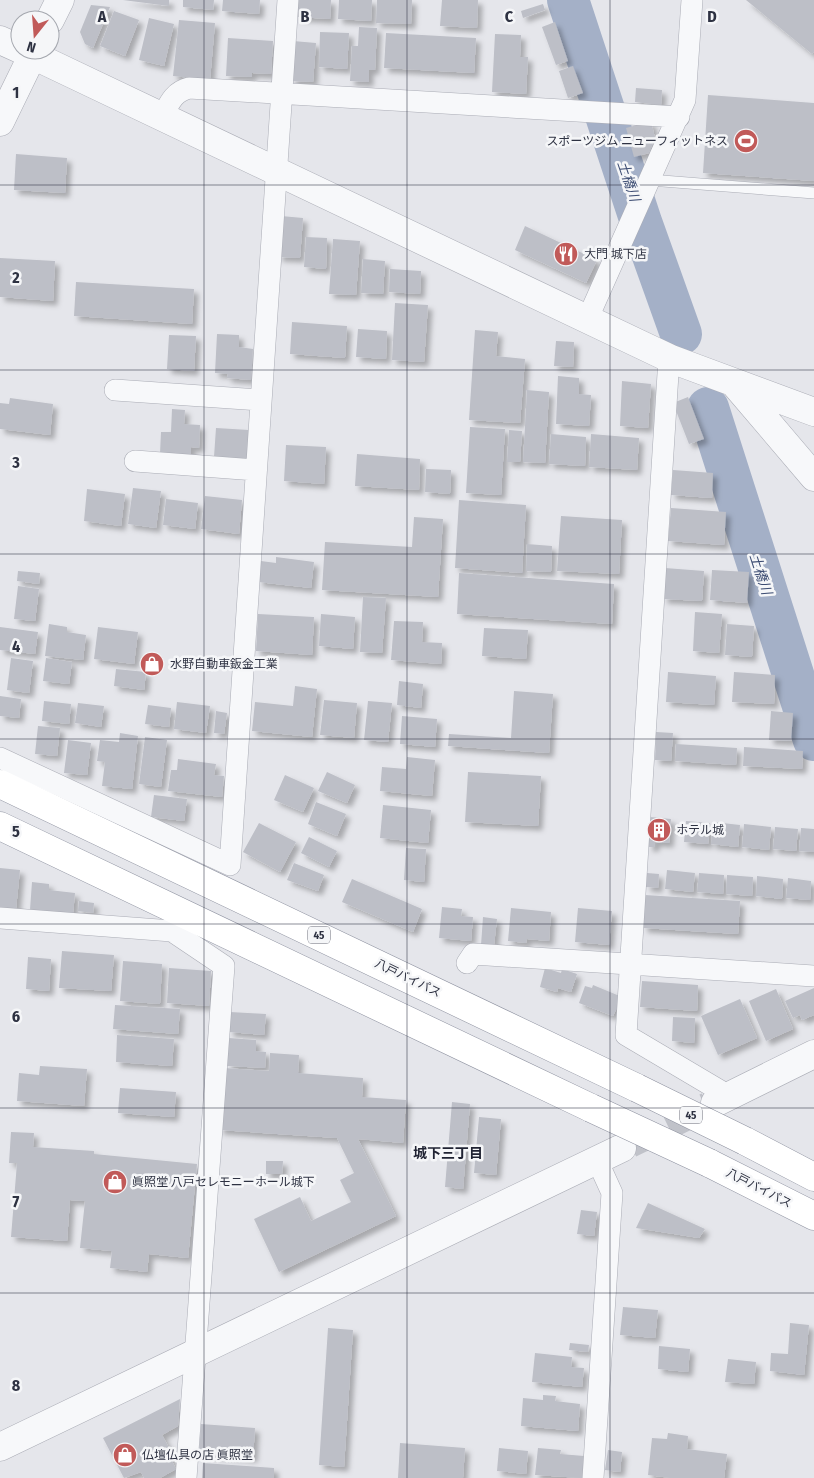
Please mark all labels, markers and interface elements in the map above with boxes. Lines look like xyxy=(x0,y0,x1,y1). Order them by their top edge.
text: A xyxy=(97,7,107,26)
text: B xyxy=(301,7,310,26)
text: C xyxy=(505,7,514,26)
text: D xyxy=(707,7,717,26)
north arrow xyxy=(10,10,60,60)
text: N xyxy=(25,38,38,56)
text: 1 xyxy=(13,83,19,102)
sports icon: スポーツジム ニューフィットネス xyxy=(733,128,759,154)
place label: スポーツジム ニューフィットネス xyxy=(546,134,728,148)
water label: 土橋川 xyxy=(614,159,644,206)
restaurant icon: 大門 城下店 xyxy=(553,241,579,267)
place label: 大門 城下店 xyxy=(584,247,647,261)
text: 2 xyxy=(11,268,20,287)
text: 3 xyxy=(11,453,20,472)
water label: 土橋川 xyxy=(746,552,776,599)
text: 4 xyxy=(12,637,20,656)
shop icon: 水野自動車鈑金工業 xyxy=(139,651,165,677)
place label: 水野自動車鈑金工業 xyxy=(170,657,278,671)
building icon: ホテル城 xyxy=(646,817,672,843)
text: 5 xyxy=(12,822,20,841)
place label: ホテル城 xyxy=(676,823,724,837)
road number: 45 xyxy=(308,926,330,944)
street label: 八戸バイパス xyxy=(373,956,443,1000)
text: 6 xyxy=(12,1007,20,1026)
road number: 45 xyxy=(680,1106,702,1124)
district label: 城下三丁目 xyxy=(413,1145,483,1162)
street label: 八戸バイパス xyxy=(724,1165,794,1211)
shop icon: 眞照堂 八戸セレモニーホール城下 xyxy=(102,1169,128,1195)
place label: 眞照堂 八戸セレモニーホール城下 xyxy=(132,1175,315,1189)
text: 7 xyxy=(13,1192,20,1211)
text: 8 xyxy=(12,1376,21,1395)
shop icon: 仏壇仏具の店 眞照堂 xyxy=(112,1442,138,1468)
place label: 仏壇仏具の店 眞照堂 xyxy=(142,1448,253,1462)

